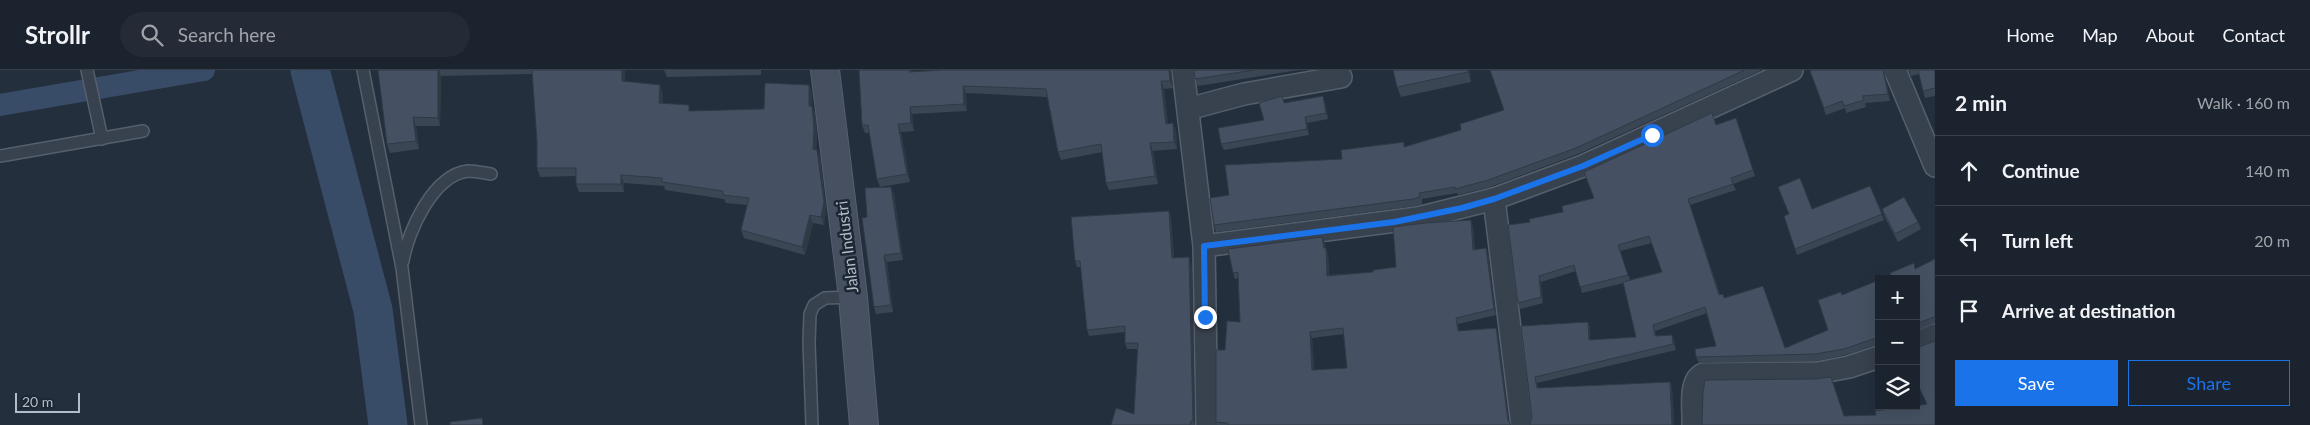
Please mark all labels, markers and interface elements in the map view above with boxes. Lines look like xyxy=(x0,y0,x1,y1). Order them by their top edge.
search box xyxy=(120,12,470,57)
text: Strollr xyxy=(25,20,90,49)
icon: search xyxy=(138,21,166,49)
text: Search here xyxy=(178,23,276,46)
text: Home xyxy=(2006,24,2054,46)
text: Map xyxy=(2082,24,2118,46)
text: About xyxy=(2146,24,2195,46)
text: Contact xyxy=(2223,24,2285,46)
text: 2 min xyxy=(1955,90,2007,115)
text: Walk · 160 m xyxy=(2197,93,2290,112)
route start xyxy=(1641,124,1664,147)
icon: ahead xyxy=(1955,157,1983,185)
text: Continue xyxy=(2002,159,2080,182)
text: 140 m xyxy=(2245,161,2290,180)
street label: Jalan Industri xyxy=(831,200,862,294)
icon: left xyxy=(1955,227,1983,255)
text: Turn left xyxy=(2002,229,2073,252)
text: 20 m xyxy=(2254,231,2290,250)
map controls xyxy=(1875,275,1920,410)
button: + xyxy=(1875,275,1920,320)
icon: arrive xyxy=(1955,297,1983,325)
text: Arrive at destination xyxy=(2002,299,2175,322)
route end xyxy=(1194,306,1217,329)
button: − xyxy=(1875,320,1920,365)
button: Save xyxy=(1955,360,2118,406)
button: Share xyxy=(2128,360,2290,406)
button: layers xyxy=(1875,365,1920,410)
scale bar xyxy=(15,390,80,413)
text: 20 m xyxy=(22,393,53,410)

